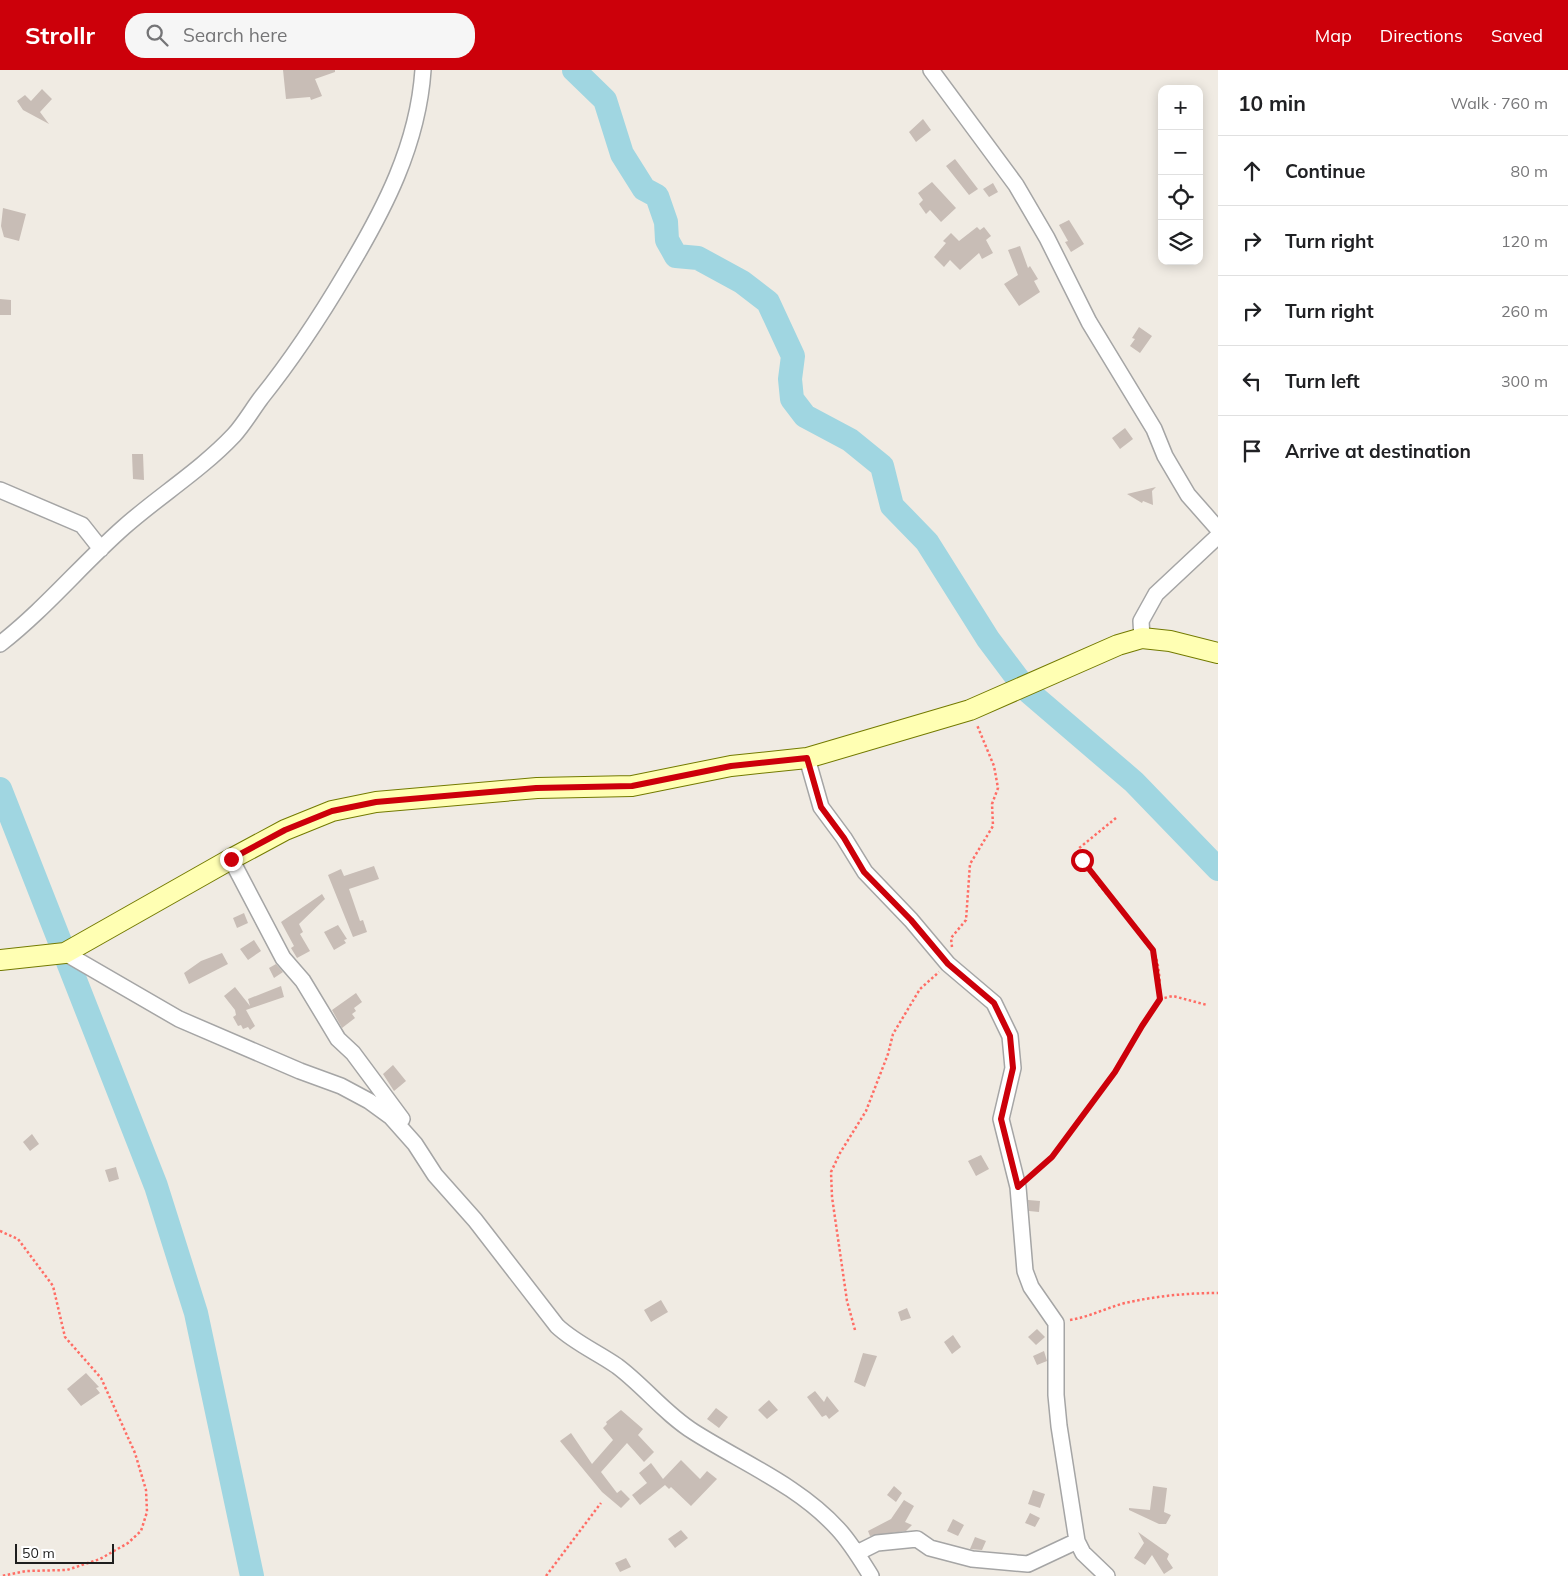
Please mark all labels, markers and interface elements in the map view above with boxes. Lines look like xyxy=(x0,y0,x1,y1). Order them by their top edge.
search box xyxy=(125,13,475,58)
text: Strollr xyxy=(25,20,95,50)
icon: search xyxy=(143,21,171,49)
text: Search here xyxy=(183,23,287,47)
text: Map xyxy=(1315,24,1352,47)
text: Directions xyxy=(1380,24,1463,47)
text: Saved xyxy=(1491,24,1543,47)
map controls xyxy=(1158,85,1203,265)
button: + xyxy=(1158,85,1203,130)
text: 10 min xyxy=(1238,90,1306,116)
text: Walk · 760 m xyxy=(1450,93,1548,113)
button: − xyxy=(1158,130,1203,175)
icon: ahead xyxy=(1238,157,1266,185)
text: Continue xyxy=(1285,159,1365,183)
text: 80 m xyxy=(1511,161,1548,181)
button: locate xyxy=(1158,175,1203,220)
button: layers xyxy=(1158,220,1203,265)
icon: right xyxy=(1238,227,1266,255)
text: Turn right xyxy=(1285,229,1374,253)
text: 120 m xyxy=(1501,231,1548,251)
icon: right xyxy=(1238,297,1266,325)
text: Turn right xyxy=(1285,299,1374,323)
text: 260 m xyxy=(1501,301,1548,321)
icon: left xyxy=(1238,367,1266,395)
text: Turn left xyxy=(1285,369,1360,393)
text: 300 m xyxy=(1501,371,1548,391)
icon: arrive xyxy=(1238,437,1266,465)
text: Arrive at destination xyxy=(1285,439,1471,463)
route end xyxy=(220,848,243,871)
route start xyxy=(1071,849,1094,872)
scale bar xyxy=(15,1541,114,1564)
text: 50 m xyxy=(22,1544,55,1562)

